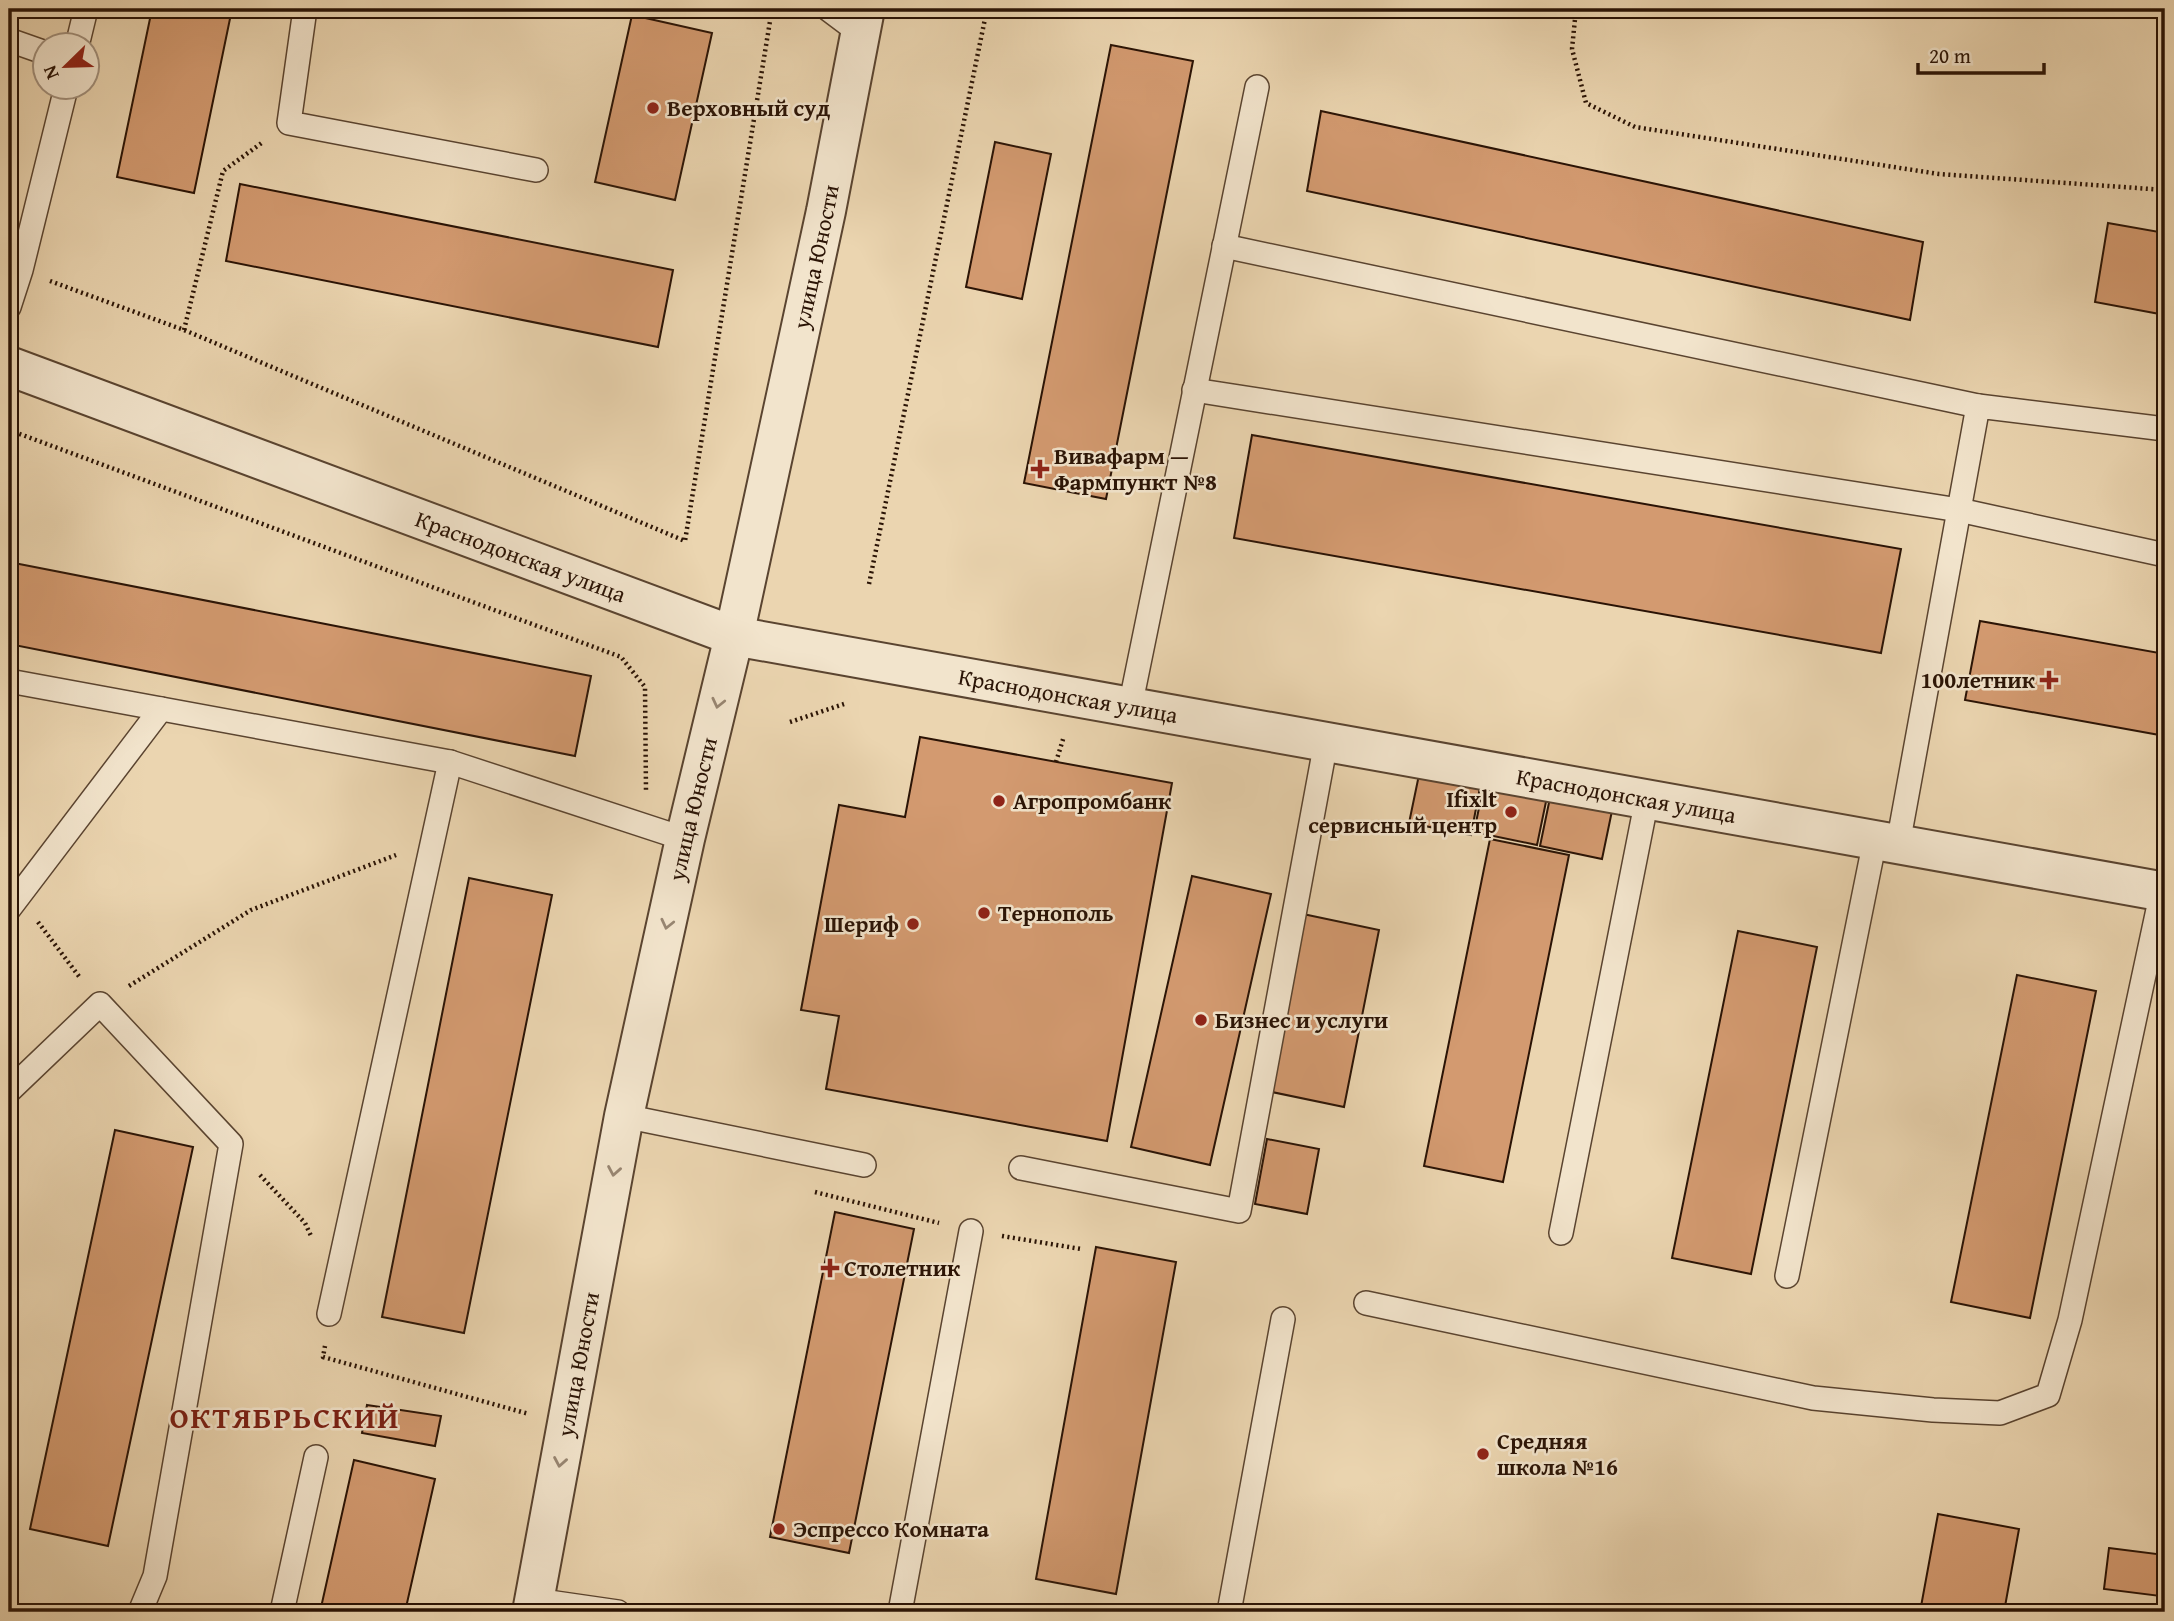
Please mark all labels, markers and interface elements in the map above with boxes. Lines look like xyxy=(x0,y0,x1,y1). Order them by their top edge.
north arrow xyxy=(32,32,102,102)
scale bar xyxy=(1918,32,2044,76)
text: 20 m xyxy=(1929,40,1971,71)
text: N xyxy=(35,61,66,84)
place label: Верховный суд xyxy=(667,91,830,124)
marker: Верховный суд xyxy=(645,100,661,116)
street label: улица Юности xyxy=(784,181,847,333)
place label: Вивафарм — Фармпункт №8 xyxy=(1054,439,1217,498)
marker: Вивафарм — Фармпункт №8 xyxy=(1032,461,1048,477)
street label: Краснодонская улица xyxy=(411,502,631,610)
street label: Краснодонская улица xyxy=(956,659,1181,731)
place label: 100летник xyxy=(1920,663,2036,696)
marker: 100летник xyxy=(2041,672,2057,688)
one-way arrow xyxy=(712,697,726,709)
street label: улица Юности xyxy=(659,733,725,885)
street label: Краснодонская улица xyxy=(1514,759,1739,831)
place label: Ifixlt сервисный центр xyxy=(1308,782,1497,841)
place label: Агропромбанк xyxy=(1013,784,1172,817)
marker: Агропромбанк xyxy=(991,793,1007,809)
marker: Ifixlt сервисный центр xyxy=(1503,804,1519,820)
place label: Тернополь xyxy=(998,896,1114,929)
marker: Тернополь xyxy=(976,905,992,921)
place label: Шериф xyxy=(824,907,899,940)
marker: Шериф xyxy=(905,916,921,932)
one-way arrow xyxy=(661,918,676,930)
place label: Бизнес и услуги xyxy=(1215,1003,1388,1036)
marker: Бизнес и услуги xyxy=(1193,1012,1209,1028)
one-way arrow xyxy=(608,1165,623,1177)
place label: Столетник xyxy=(844,1251,961,1284)
marker: Столетник xyxy=(822,1260,838,1276)
street label: улица Юности xyxy=(548,1289,607,1440)
district label: ОКТЯБРЬСКИЙ xyxy=(170,1395,400,1439)
place label: Средняя школа №16 xyxy=(1497,1424,1618,1483)
marker: Средняя школа №16 xyxy=(1475,1446,1491,1462)
one-way arrow xyxy=(553,1456,568,1467)
place label: Эспрессо Комната xyxy=(793,1512,989,1545)
marker: Эспрессо Комната xyxy=(771,1521,787,1537)

